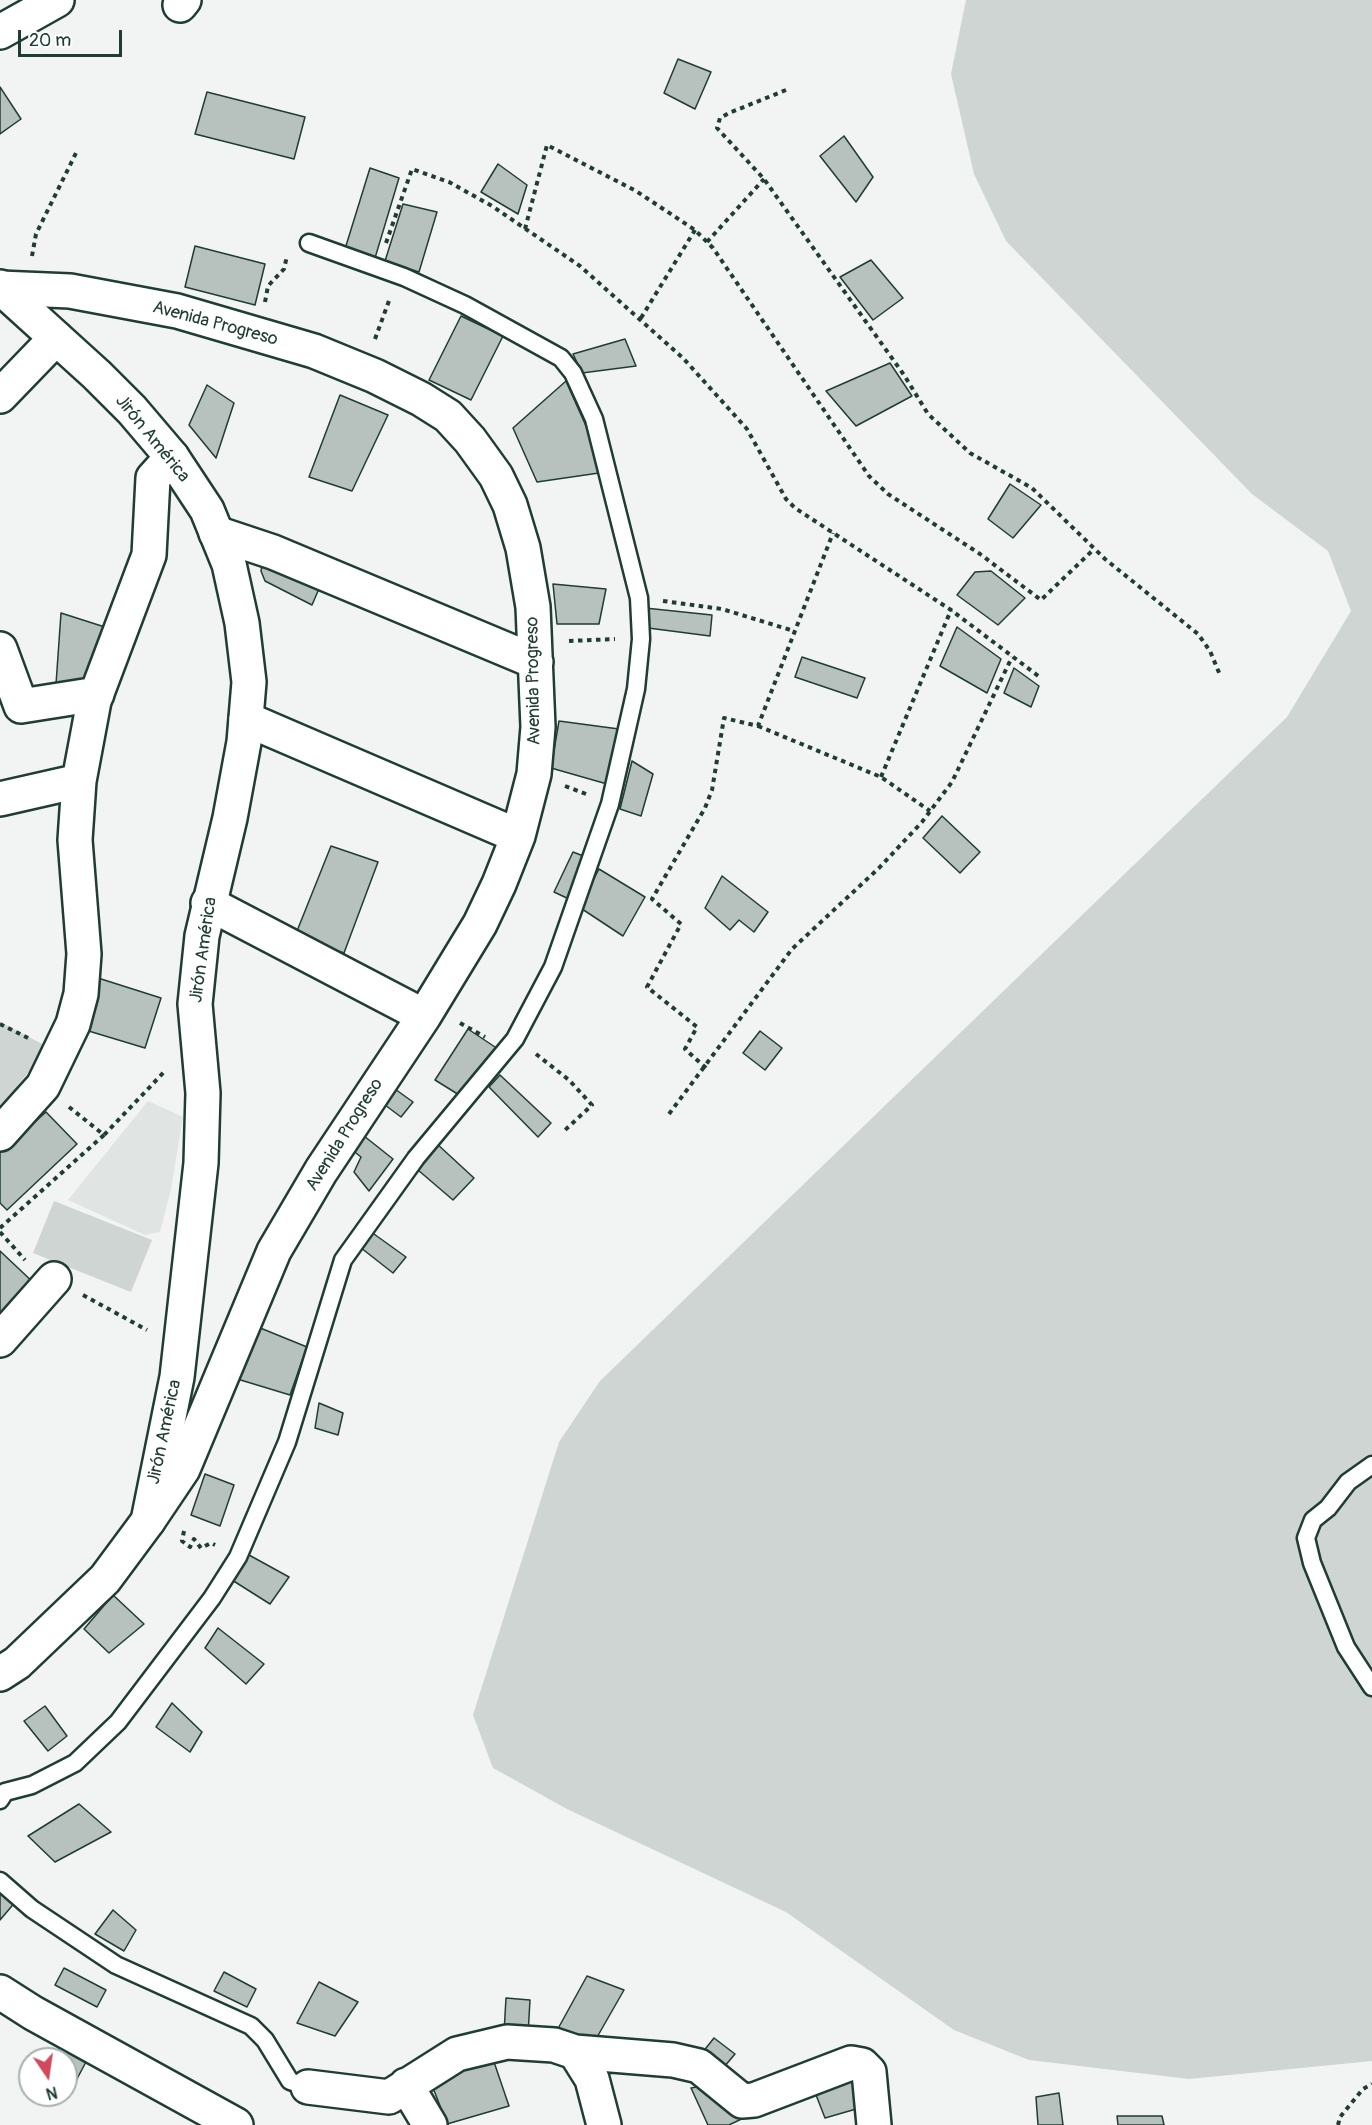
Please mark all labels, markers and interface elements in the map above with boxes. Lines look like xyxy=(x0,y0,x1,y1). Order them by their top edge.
scale bar xyxy=(21,18,124,56)
text: 20 m xyxy=(29,29,71,52)
street label: Avenida Progreso xyxy=(150,297,280,351)
street label: Jirón América xyxy=(110,391,194,487)
street label: Avenida Progreso xyxy=(522,616,546,746)
street label: Jirón América xyxy=(186,896,222,1004)
street label: Avenida Progreso xyxy=(302,1075,388,1195)
street label: Jirón América xyxy=(143,1378,187,1486)
north arrow xyxy=(18,2047,78,2107)
text: N xyxy=(44,2082,59,2104)

